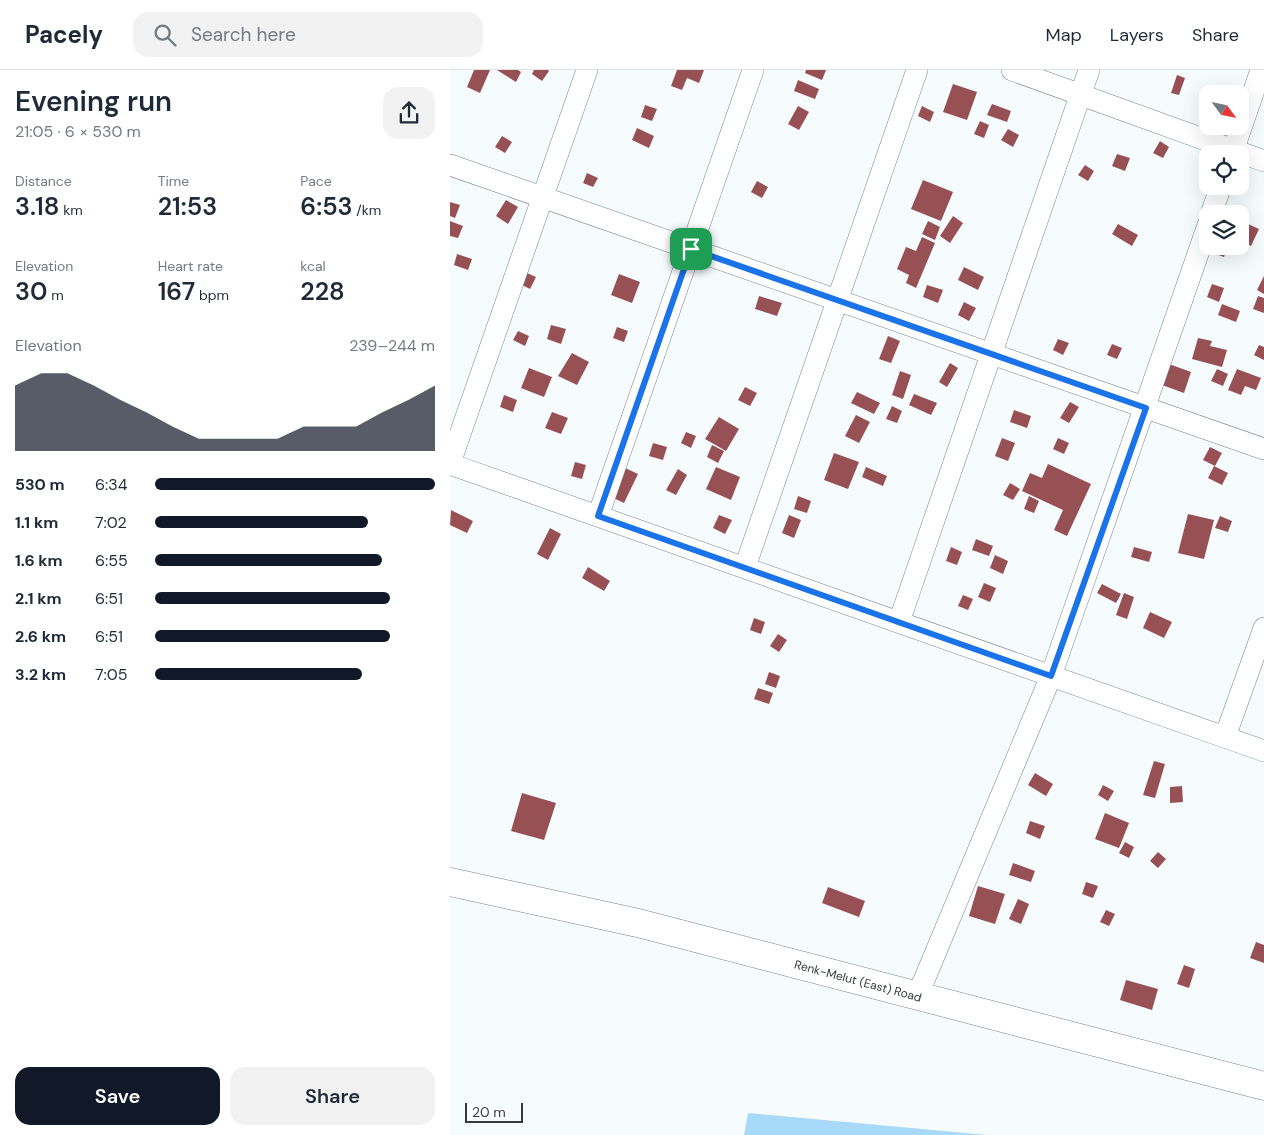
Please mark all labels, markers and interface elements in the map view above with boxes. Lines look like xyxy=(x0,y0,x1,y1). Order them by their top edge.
search box xyxy=(133,12,483,57)
text: Pacely xyxy=(25,19,103,50)
icon: search xyxy=(151,21,179,49)
text: Search here xyxy=(191,22,296,47)
text: Map xyxy=(1046,23,1082,47)
text: Layers xyxy=(1110,23,1164,47)
text: Share xyxy=(1192,23,1239,47)
text: Evening run xyxy=(15,83,172,120)
north arrow xyxy=(1199,85,1249,135)
map controls xyxy=(1199,85,1249,255)
button: share xyxy=(383,87,435,139)
text: 21:05 · 6 × 530 m xyxy=(15,121,141,142)
button: locate xyxy=(1199,145,1249,195)
text: Distance xyxy=(15,172,72,190)
text: Time xyxy=(158,172,189,190)
text: Pace xyxy=(300,172,332,190)
text: 3.18 xyxy=(15,190,59,223)
text: 21:53 xyxy=(158,190,217,223)
text: 6:53 xyxy=(300,190,353,223)
text: km xyxy=(59,201,83,219)
text: /km xyxy=(353,201,381,219)
button: layers xyxy=(1199,205,1249,255)
pin xyxy=(670,228,712,270)
icon: arrive xyxy=(677,235,705,263)
text: Elevation xyxy=(15,257,73,275)
text: Heart rate xyxy=(158,257,223,275)
text: kcal xyxy=(300,257,326,275)
text: 30 xyxy=(15,275,47,308)
text: 167 xyxy=(158,275,195,308)
text: 228 xyxy=(300,275,345,308)
text: m xyxy=(47,286,64,304)
text: bpm xyxy=(195,286,229,304)
text: Elevation xyxy=(15,335,82,356)
text: 239–244 m xyxy=(349,335,435,356)
text: 530 m xyxy=(15,474,65,495)
text: 6:34 xyxy=(95,474,127,495)
text: 1.1 km xyxy=(15,512,58,533)
text: 7:02 xyxy=(95,512,127,533)
text: 1.6 km xyxy=(15,550,63,571)
text: 6:55 xyxy=(95,550,128,571)
text: 2.1 km xyxy=(15,588,62,609)
text: 6:51 xyxy=(95,588,123,609)
text: 2.6 km xyxy=(15,626,66,647)
text: 6:51 xyxy=(95,626,123,647)
text: 3.2 km xyxy=(15,664,66,685)
text: 7:05 xyxy=(95,664,127,685)
street label: Renk-Melut (East) Road xyxy=(793,956,923,1006)
button: Save xyxy=(15,1067,220,1125)
button: Share xyxy=(230,1067,435,1125)
scale bar xyxy=(465,1100,522,1123)
text: 20 m xyxy=(472,1103,506,1121)

